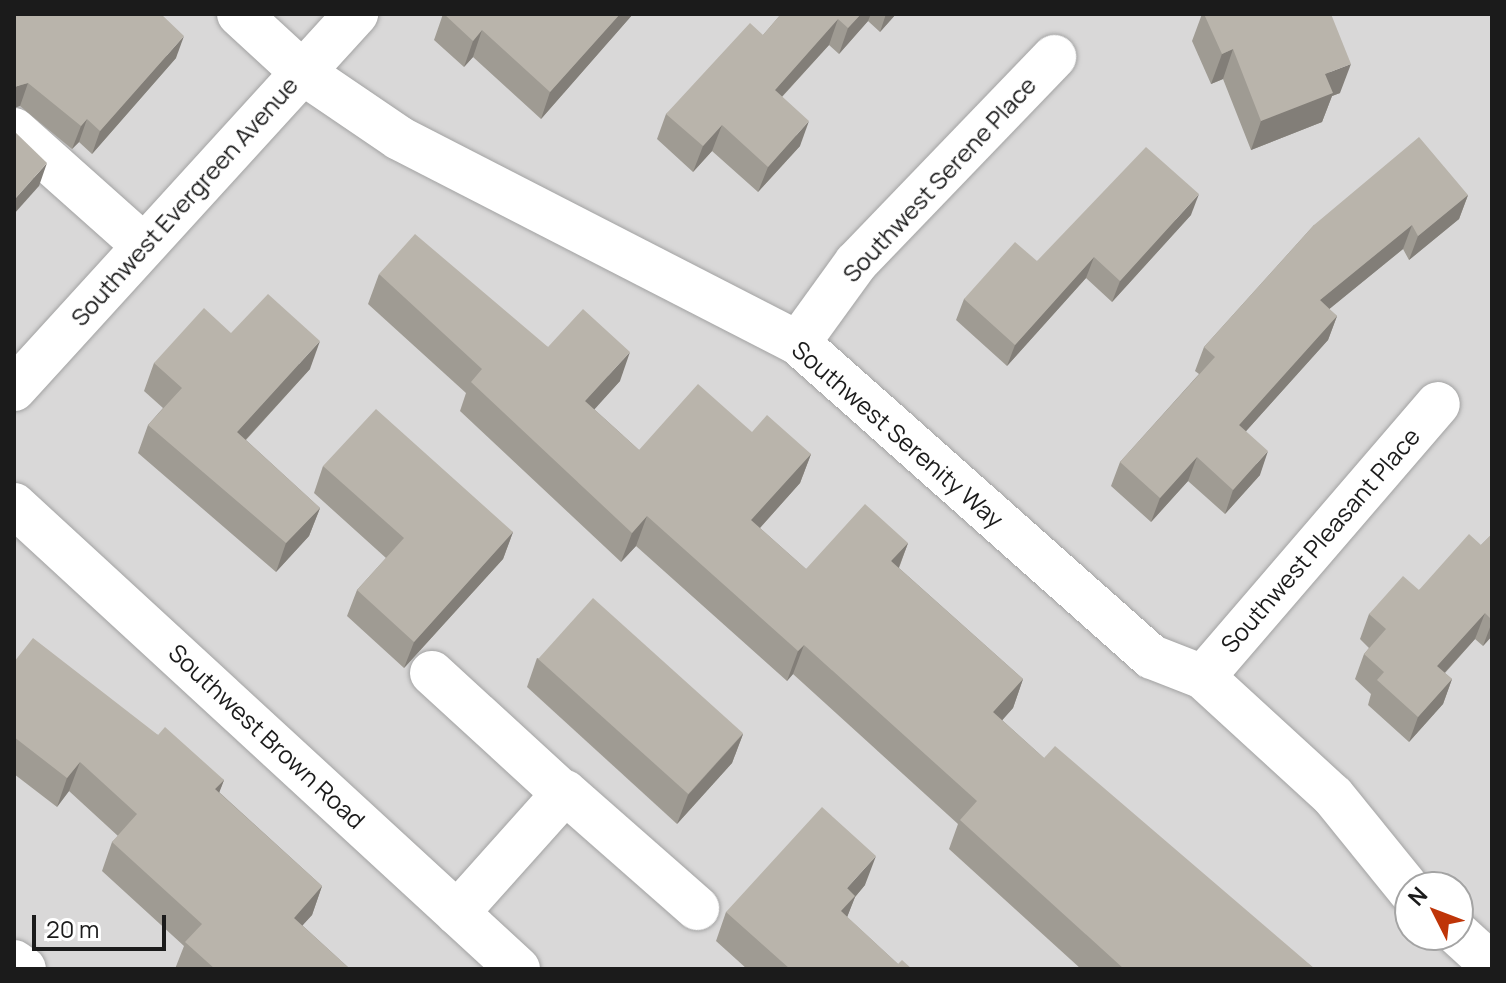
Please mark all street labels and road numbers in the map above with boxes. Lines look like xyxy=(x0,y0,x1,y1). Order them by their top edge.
street label: Southwest Serene Place xyxy=(836,70,1042,288)
street label: Southwest Evergreen Avenue xyxy=(64,71,304,331)
street label: Southwest Serenity Way xyxy=(787,334,1009,534)
street label: Southwest Pleasant Place xyxy=(1215,422,1425,658)
street label: Southwest Brown Road xyxy=(163,638,371,834)

